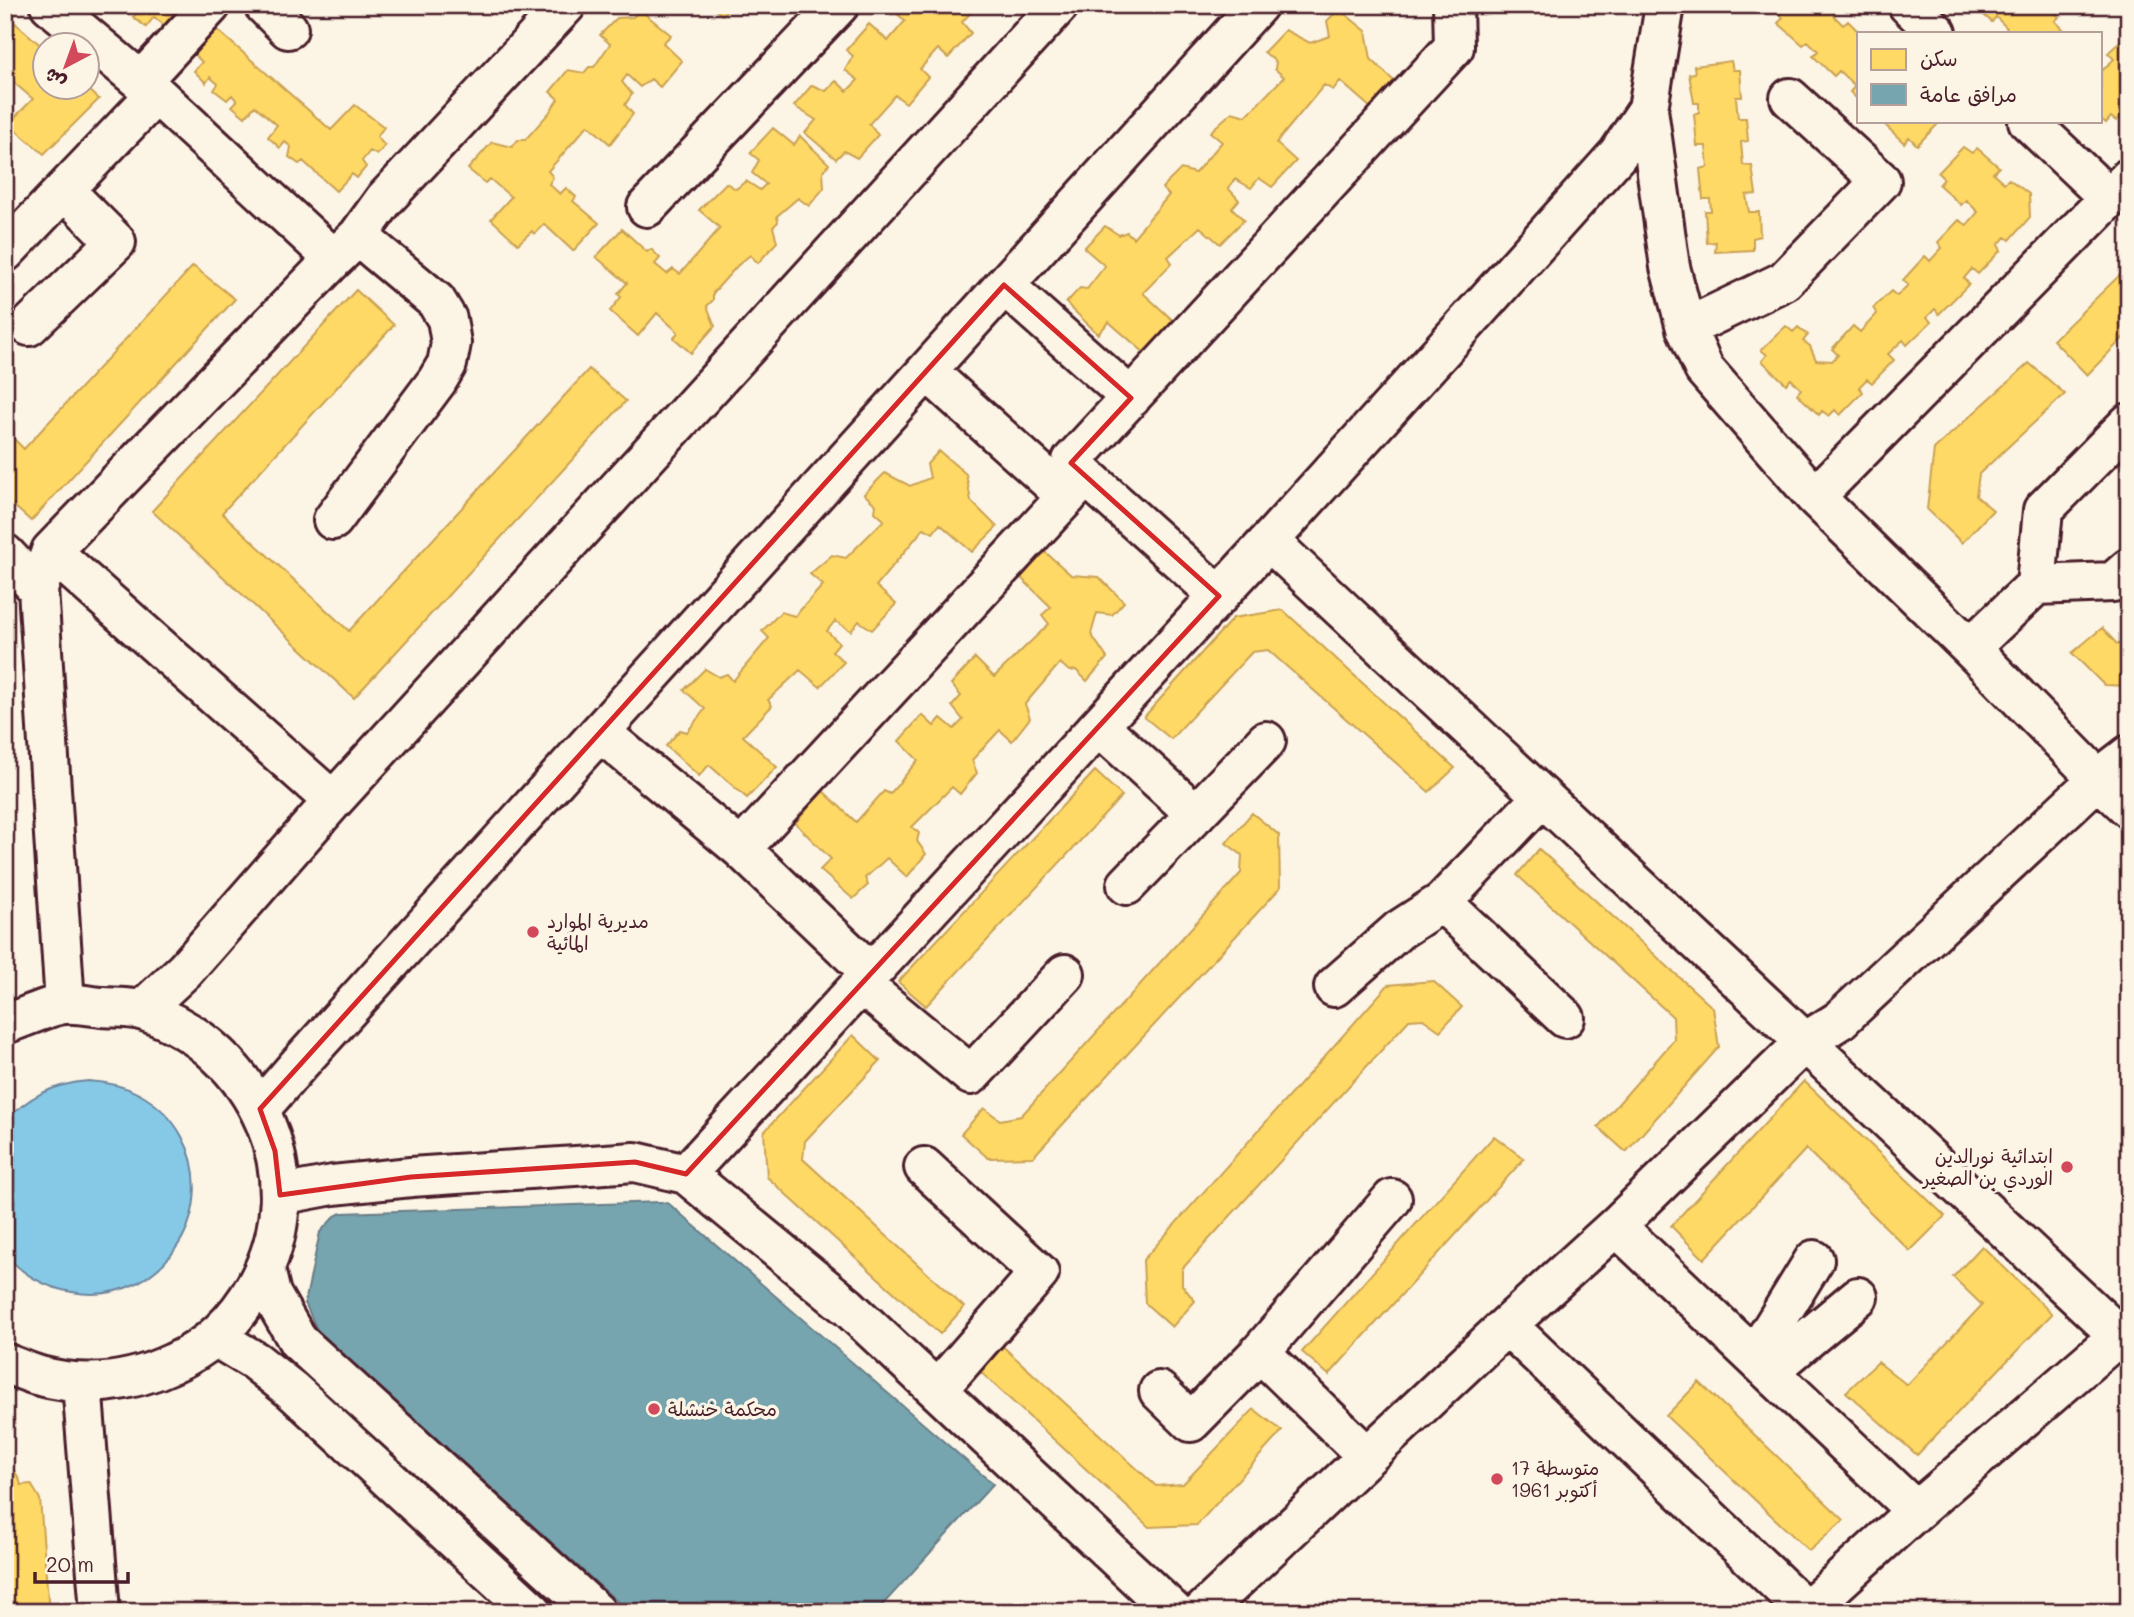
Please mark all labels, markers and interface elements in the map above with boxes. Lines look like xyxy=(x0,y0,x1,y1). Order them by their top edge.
north arrow xyxy=(32,32,102,102)
legend xyxy=(1857,32,2102,122)
text: سكن xyxy=(1920,44,1958,71)
text: ش xyxy=(38,63,71,95)
text: مرافق عامة xyxy=(1920,80,2017,107)
place label: مديرية الموارد المائية xyxy=(547,908,649,955)
marker: مديرية الموارد المائية xyxy=(525,924,541,940)
place label: ابتدائية نورالدين الوردي بن الصغير xyxy=(1921,1143,2053,1193)
marker: ابتدائية نورالدين الوردي بن الصغير xyxy=(2059,1159,2075,1175)
place label: محكمة خنشلة xyxy=(668,1396,777,1421)
marker: محكمة خنشلة xyxy=(646,1401,662,1417)
place label: متوسطة 17 أكتوبر 1961 xyxy=(1511,1455,1599,1503)
marker: متوسطة 17 أكتوبر 1961 xyxy=(1489,1471,1505,1487)
scale bar xyxy=(35,1540,128,1584)
text: 20 m xyxy=(46,1550,94,1577)

